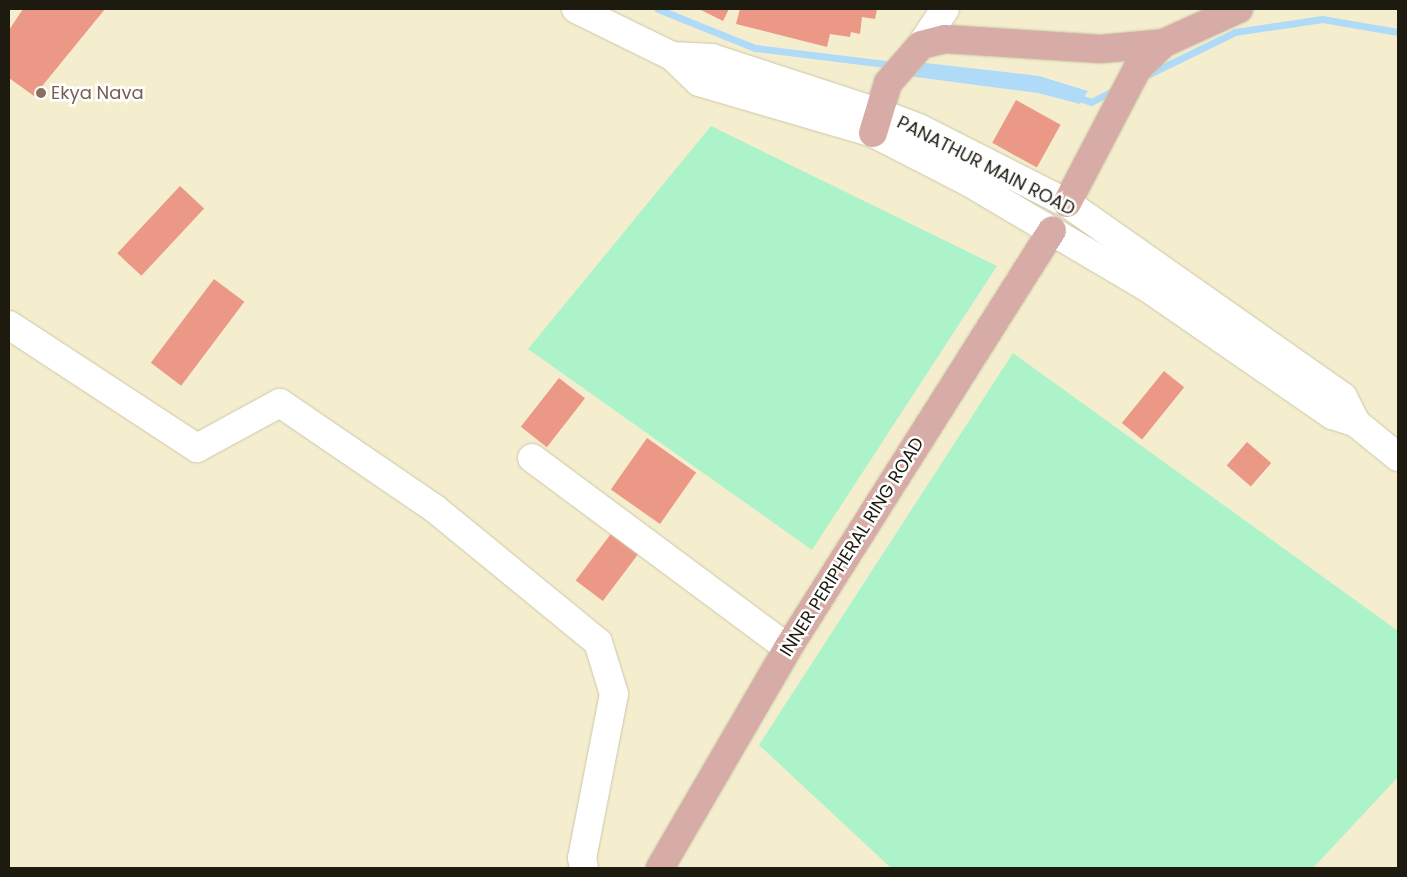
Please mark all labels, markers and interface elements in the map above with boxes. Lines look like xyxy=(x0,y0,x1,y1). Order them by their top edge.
place label: Ekya Nava xyxy=(51,82,144,104)
marker: Ekya Nava xyxy=(35,87,47,99)
street label: PANATHUR MAIN ROAD xyxy=(893,112,1079,220)
street label: INNER PERIPHERAL RING ROAD xyxy=(775,433,929,661)

